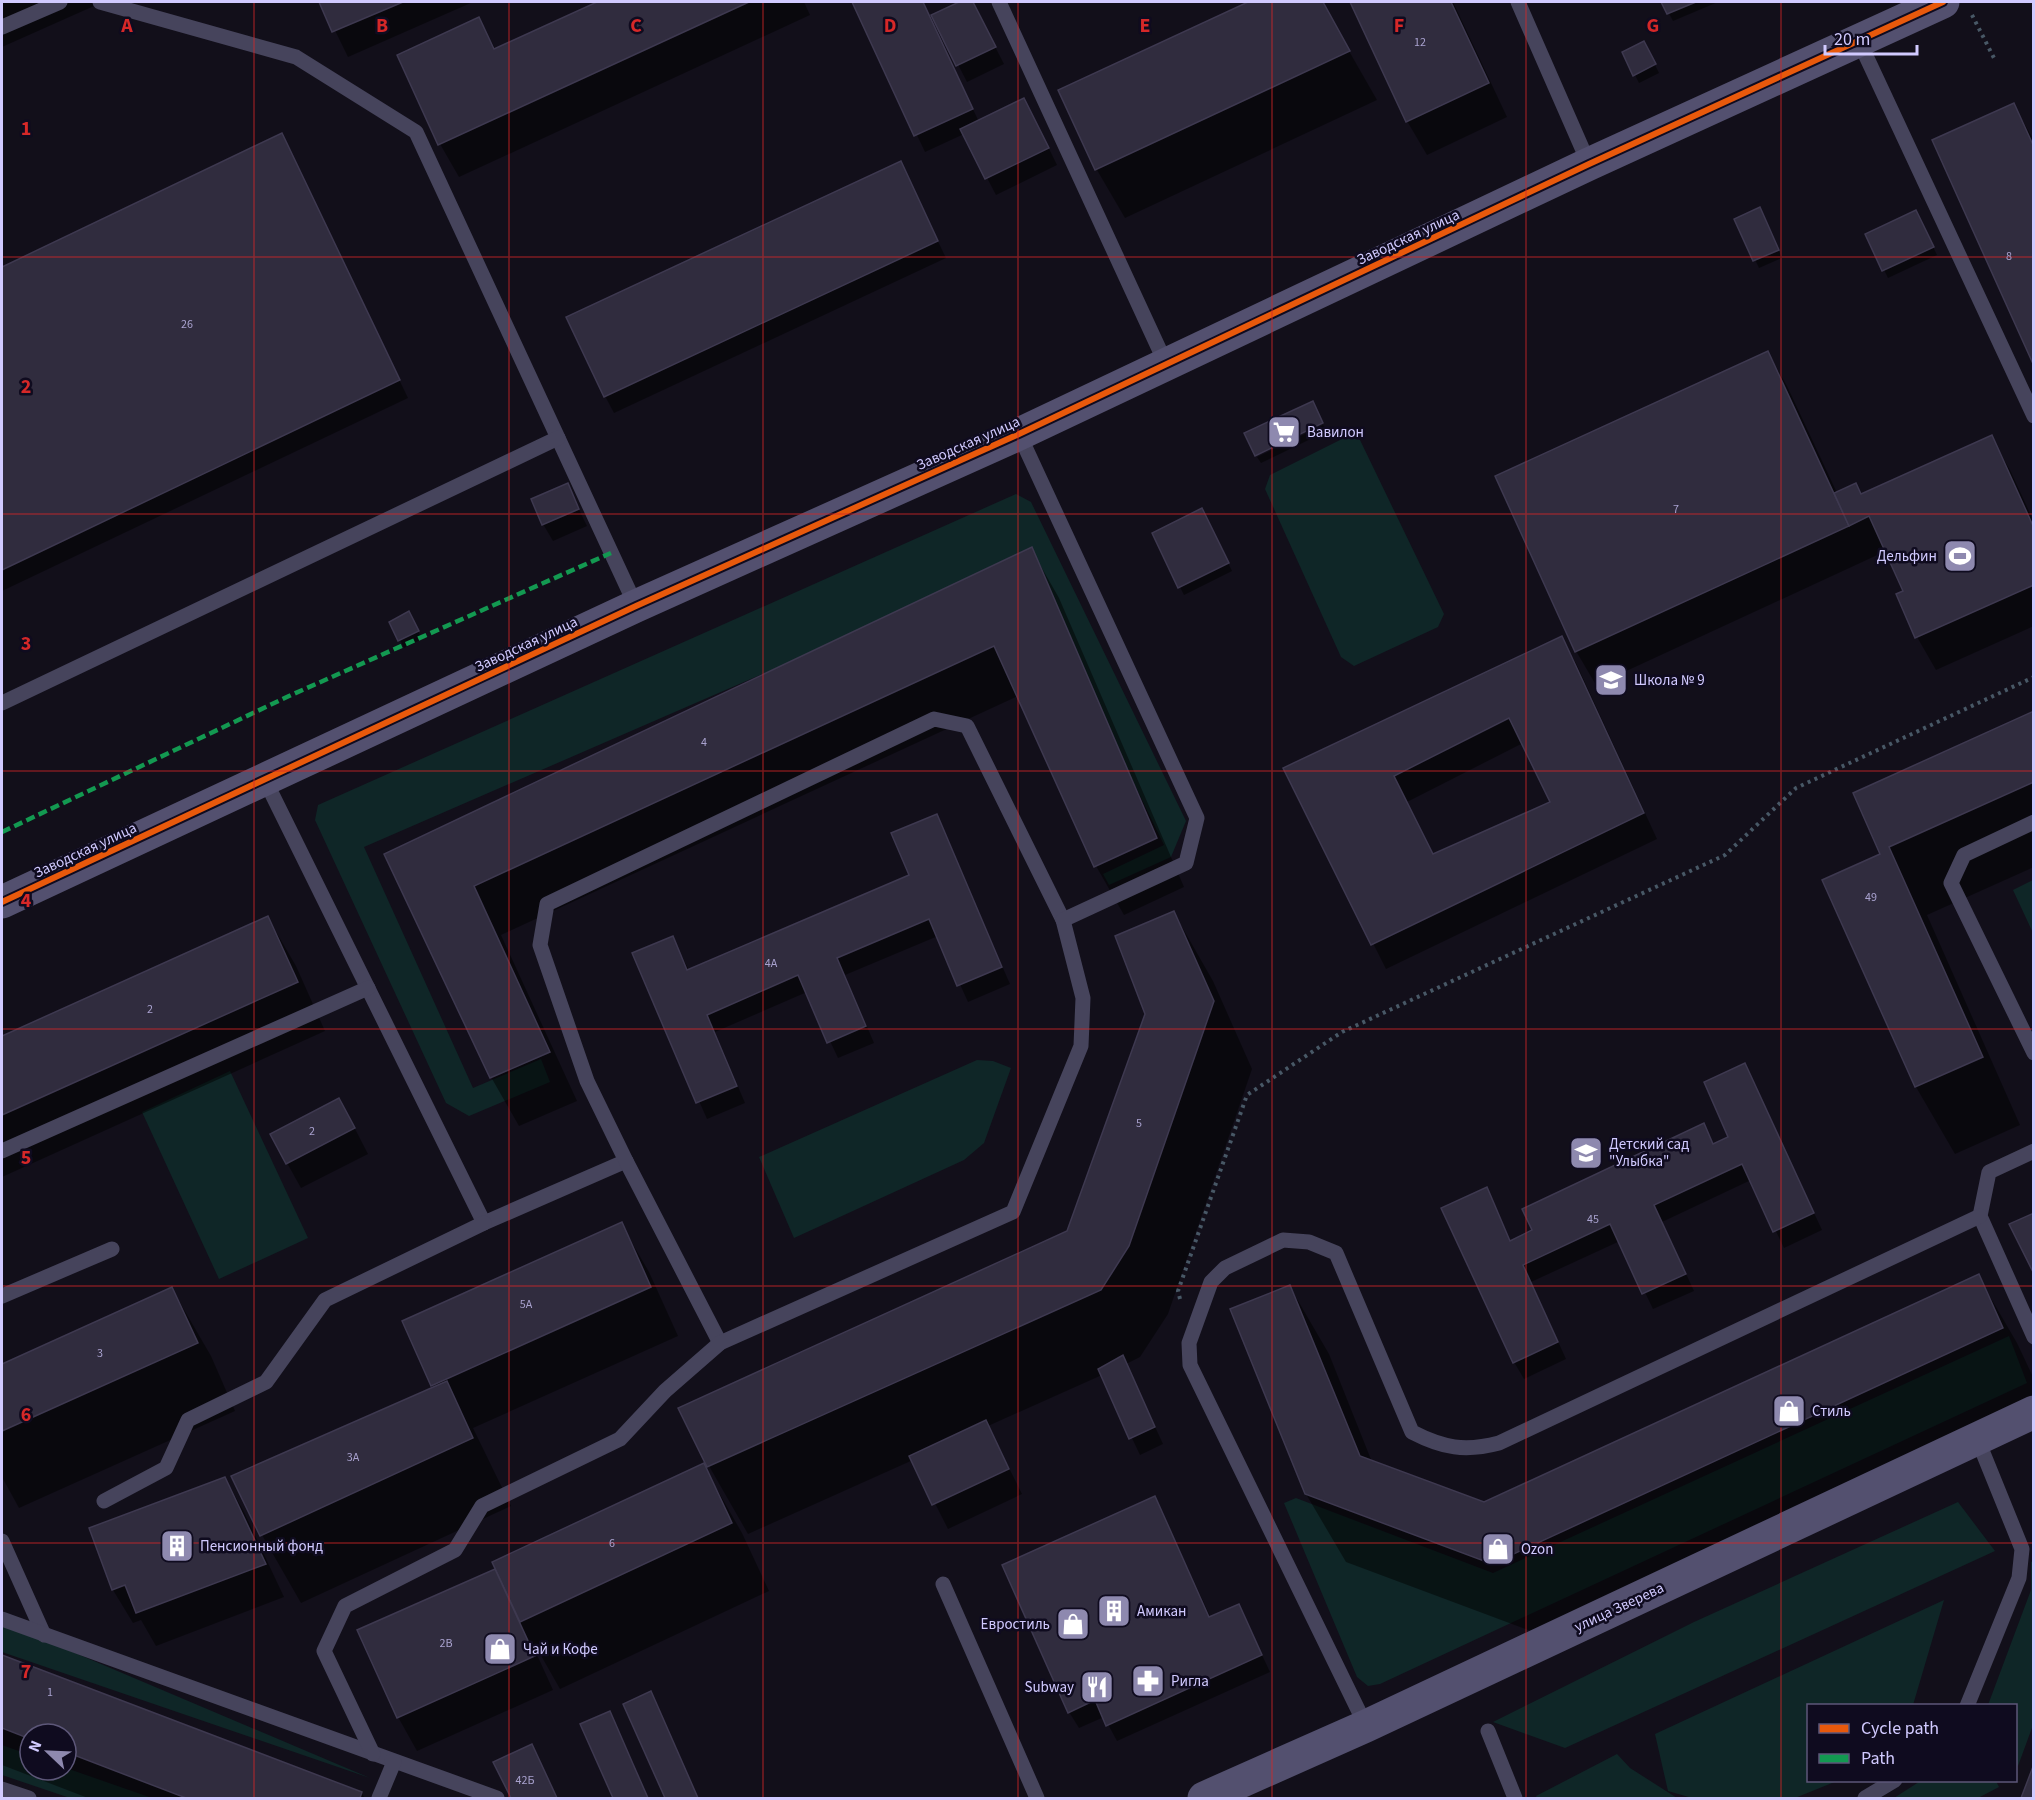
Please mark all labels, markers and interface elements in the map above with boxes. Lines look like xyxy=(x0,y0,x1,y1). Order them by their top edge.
text: A xyxy=(120,12,133,40)
text: B xyxy=(376,12,388,40)
text: C xyxy=(630,12,642,40)
text: D xyxy=(884,12,896,40)
text: E xyxy=(1140,12,1150,40)
text: F xyxy=(1394,12,1404,40)
text: G xyxy=(1647,12,1659,40)
scale bar xyxy=(1825,18,1916,56)
text: 20 m xyxy=(1834,27,1870,52)
house number: 12 xyxy=(1414,34,1426,51)
text: 1 xyxy=(21,115,31,143)
street label: Заводская улица xyxy=(1353,204,1463,270)
house number: 8 xyxy=(2006,248,2012,265)
house number: 26 xyxy=(181,316,193,333)
text: 2 xyxy=(21,373,31,401)
street label: Заводская улица xyxy=(913,411,1023,476)
supermarket icon: Вавилон xyxy=(1266,414,1302,450)
place label: Вавилон xyxy=(1307,422,1364,443)
house number: 7 xyxy=(1673,501,1679,518)
sports icon: Дельфин xyxy=(1942,538,1978,574)
place label: Дельфин xyxy=(1877,546,1937,567)
street label: Заводская улица xyxy=(471,611,581,677)
text: 3 xyxy=(21,630,31,658)
school or university icon: Школа № 9 xyxy=(1593,662,1629,698)
place label: Школа № 9 xyxy=(1634,670,1705,691)
house number: 4 xyxy=(701,734,707,751)
street label: Заводская улица xyxy=(30,817,140,883)
text: 4 xyxy=(21,887,32,915)
house number: 49 xyxy=(1865,889,1877,906)
house number: 4А xyxy=(765,955,778,972)
house number: 2 xyxy=(147,1001,153,1018)
house number: 5 xyxy=(1136,1115,1142,1132)
house number: 2 xyxy=(309,1123,315,1140)
place label: Детский сад "Улыбка" xyxy=(1609,1134,1689,1172)
school or university icon: Детский сад "Улыбка" xyxy=(1568,1135,1604,1171)
text: 5 xyxy=(21,1144,31,1172)
house number: 45 xyxy=(1587,1211,1599,1228)
house number: 5А xyxy=(520,1296,533,1313)
house number: 3 xyxy=(97,1345,103,1362)
shop icon: Стиль xyxy=(1771,1393,1807,1429)
text: 6 xyxy=(21,1401,31,1429)
place label: Стиль xyxy=(1812,1401,1851,1422)
house number: 3А xyxy=(347,1449,360,1466)
building icon: Пенсионный фонд xyxy=(159,1528,195,1564)
shop icon: Ozon xyxy=(1480,1531,1516,1567)
house number: 6 xyxy=(609,1535,615,1552)
place label: Пенсионный фонд xyxy=(200,1536,323,1557)
place label: Ozon xyxy=(1521,1539,1553,1560)
street label: улица Зверева xyxy=(1571,1578,1667,1637)
building icon: Амикан xyxy=(1096,1593,1132,1629)
place label: Амикан xyxy=(1137,1601,1186,1622)
shop icon: Евростиль xyxy=(1055,1606,1091,1642)
place label: Евростиль xyxy=(981,1614,1050,1635)
shop icon: Чай и Кофе xyxy=(482,1631,518,1667)
house number: 2В xyxy=(439,1635,453,1652)
place label: Чай и Кофе xyxy=(523,1639,598,1660)
text: 7 xyxy=(21,1658,31,1686)
pharmacy icon: Ригла xyxy=(1130,1663,1166,1699)
restaurant icon: Subway xyxy=(1079,1669,1115,1705)
place label: Ригла xyxy=(1171,1671,1209,1692)
place label: Subway xyxy=(1024,1677,1074,1698)
house number: 1 xyxy=(47,1684,53,1701)
legend xyxy=(1807,1704,2017,1782)
text: Cycle path xyxy=(1861,1716,1939,1741)
north arrow xyxy=(18,1722,78,1782)
text: N xyxy=(23,1737,47,1756)
text: Path xyxy=(1861,1746,1895,1771)
house number: 42Б xyxy=(516,1772,534,1789)

